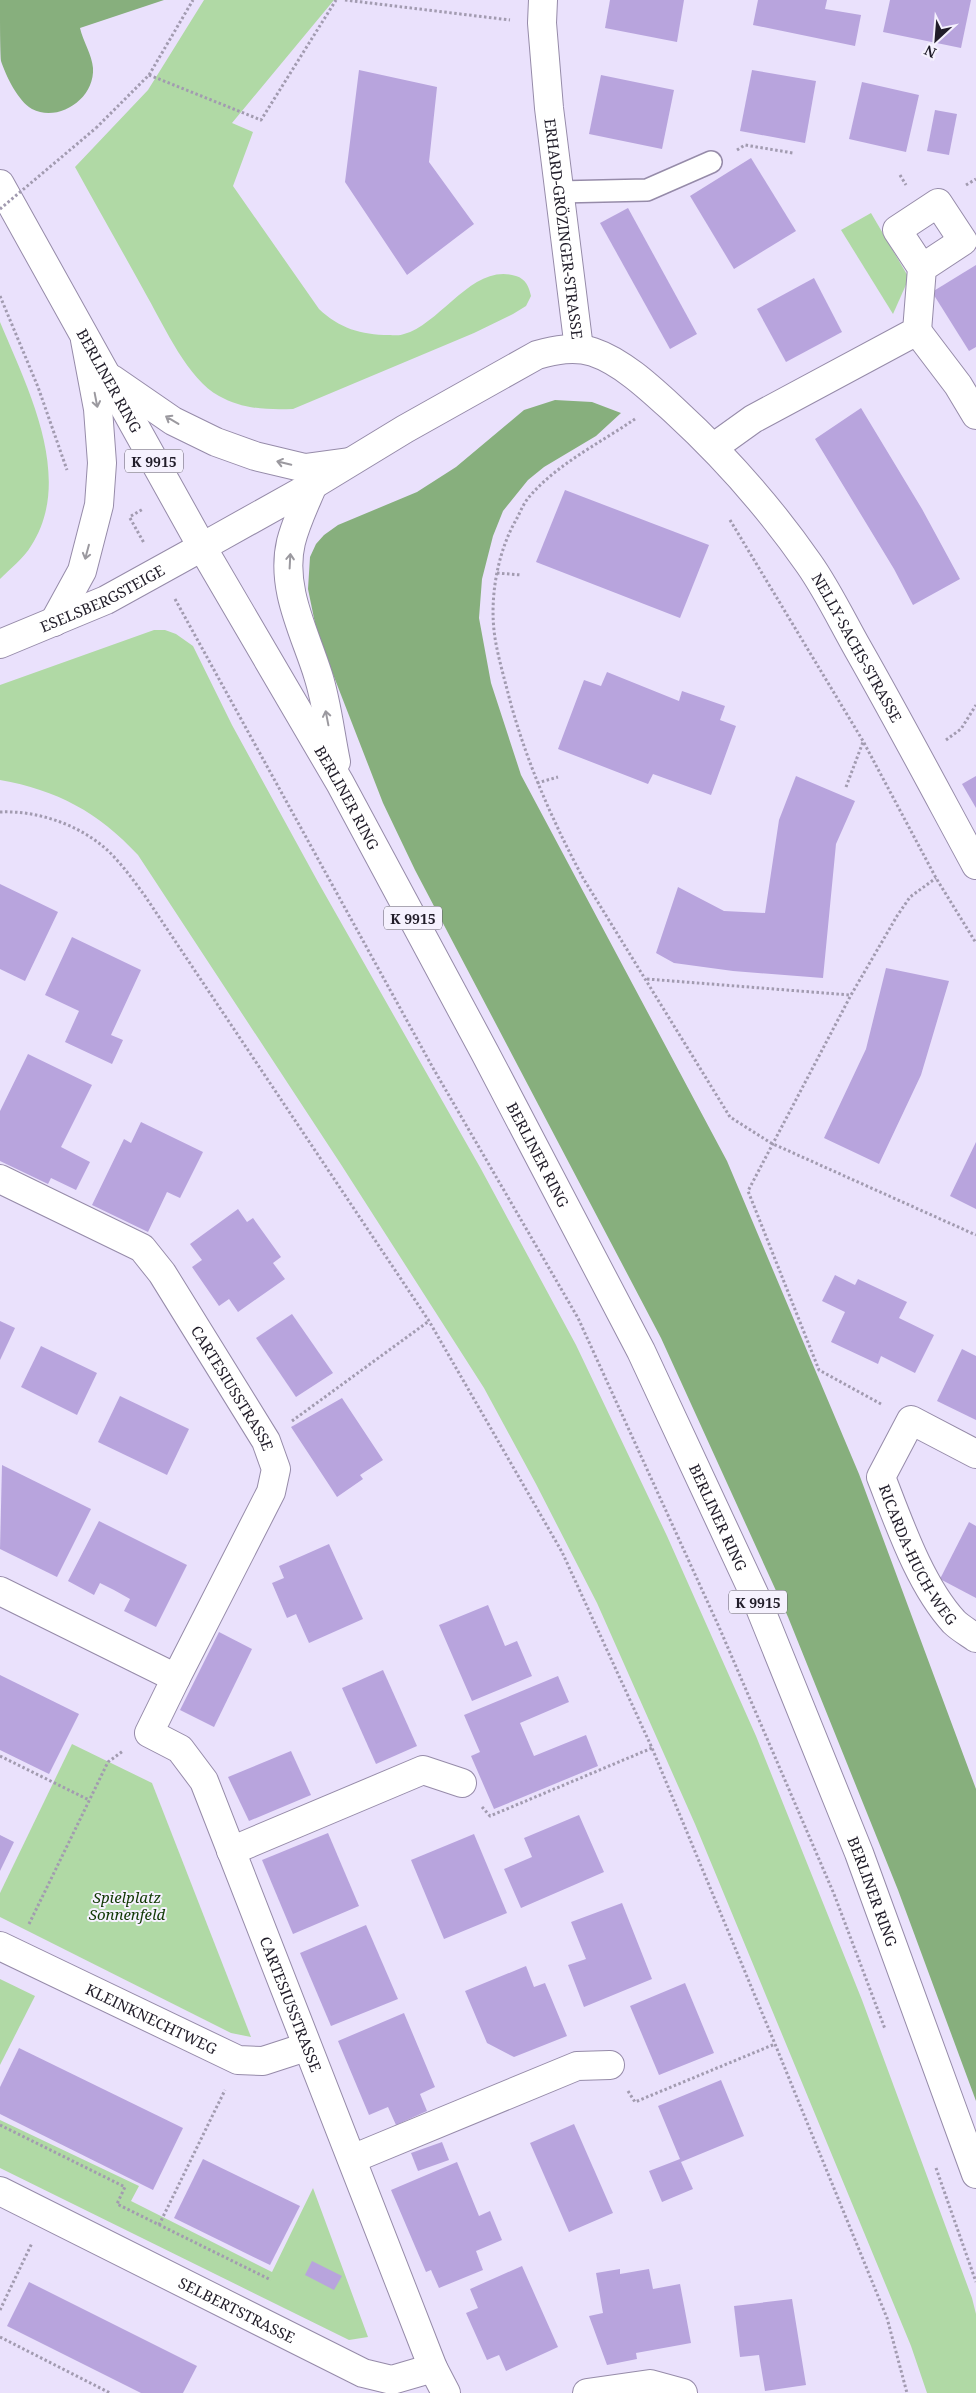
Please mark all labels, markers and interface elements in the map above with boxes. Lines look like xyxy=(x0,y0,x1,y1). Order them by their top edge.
north arrow xyxy=(911,15,961,65)
text: N xyxy=(921,41,939,63)
street label: ERHARD-GRÖZINGER-STRASSE xyxy=(540,117,588,340)
street label: BERLINER RING xyxy=(72,325,146,436)
one-way arrow xyxy=(92,391,101,407)
one-way arrow xyxy=(166,415,180,425)
road number: K 9915 xyxy=(125,450,183,472)
one-way arrow xyxy=(276,458,292,467)
one-way arrow xyxy=(81,543,91,559)
one-way arrow xyxy=(285,553,295,570)
street label: ESELSBERGSTEIGE xyxy=(37,560,168,636)
street label: NELLY-SACHS-STRASSE xyxy=(808,569,907,726)
one-way arrow xyxy=(322,710,331,726)
street label: BERLINER RING xyxy=(310,742,384,853)
road number: K 9915 xyxy=(384,906,442,930)
street label: BERLINER RING xyxy=(502,1099,574,1211)
street label: CARTESIUSSTRASSE xyxy=(187,1322,279,1453)
street label: BERLINER RING xyxy=(685,1460,752,1574)
street label: RICARDA-HUCH-WEG xyxy=(875,1481,962,1629)
road number: K 9915 xyxy=(729,1590,787,1614)
street label: BERLINER RING xyxy=(843,1833,902,1950)
park label: Spielplatz Sonnenfeld xyxy=(89,1887,166,1924)
street label: CARTESIUSSTRASSE xyxy=(256,1934,326,2075)
street label: KLEINKNECHTWEG xyxy=(82,1979,221,2059)
street label: SELBERTSTRASSE xyxy=(175,2272,299,2347)

